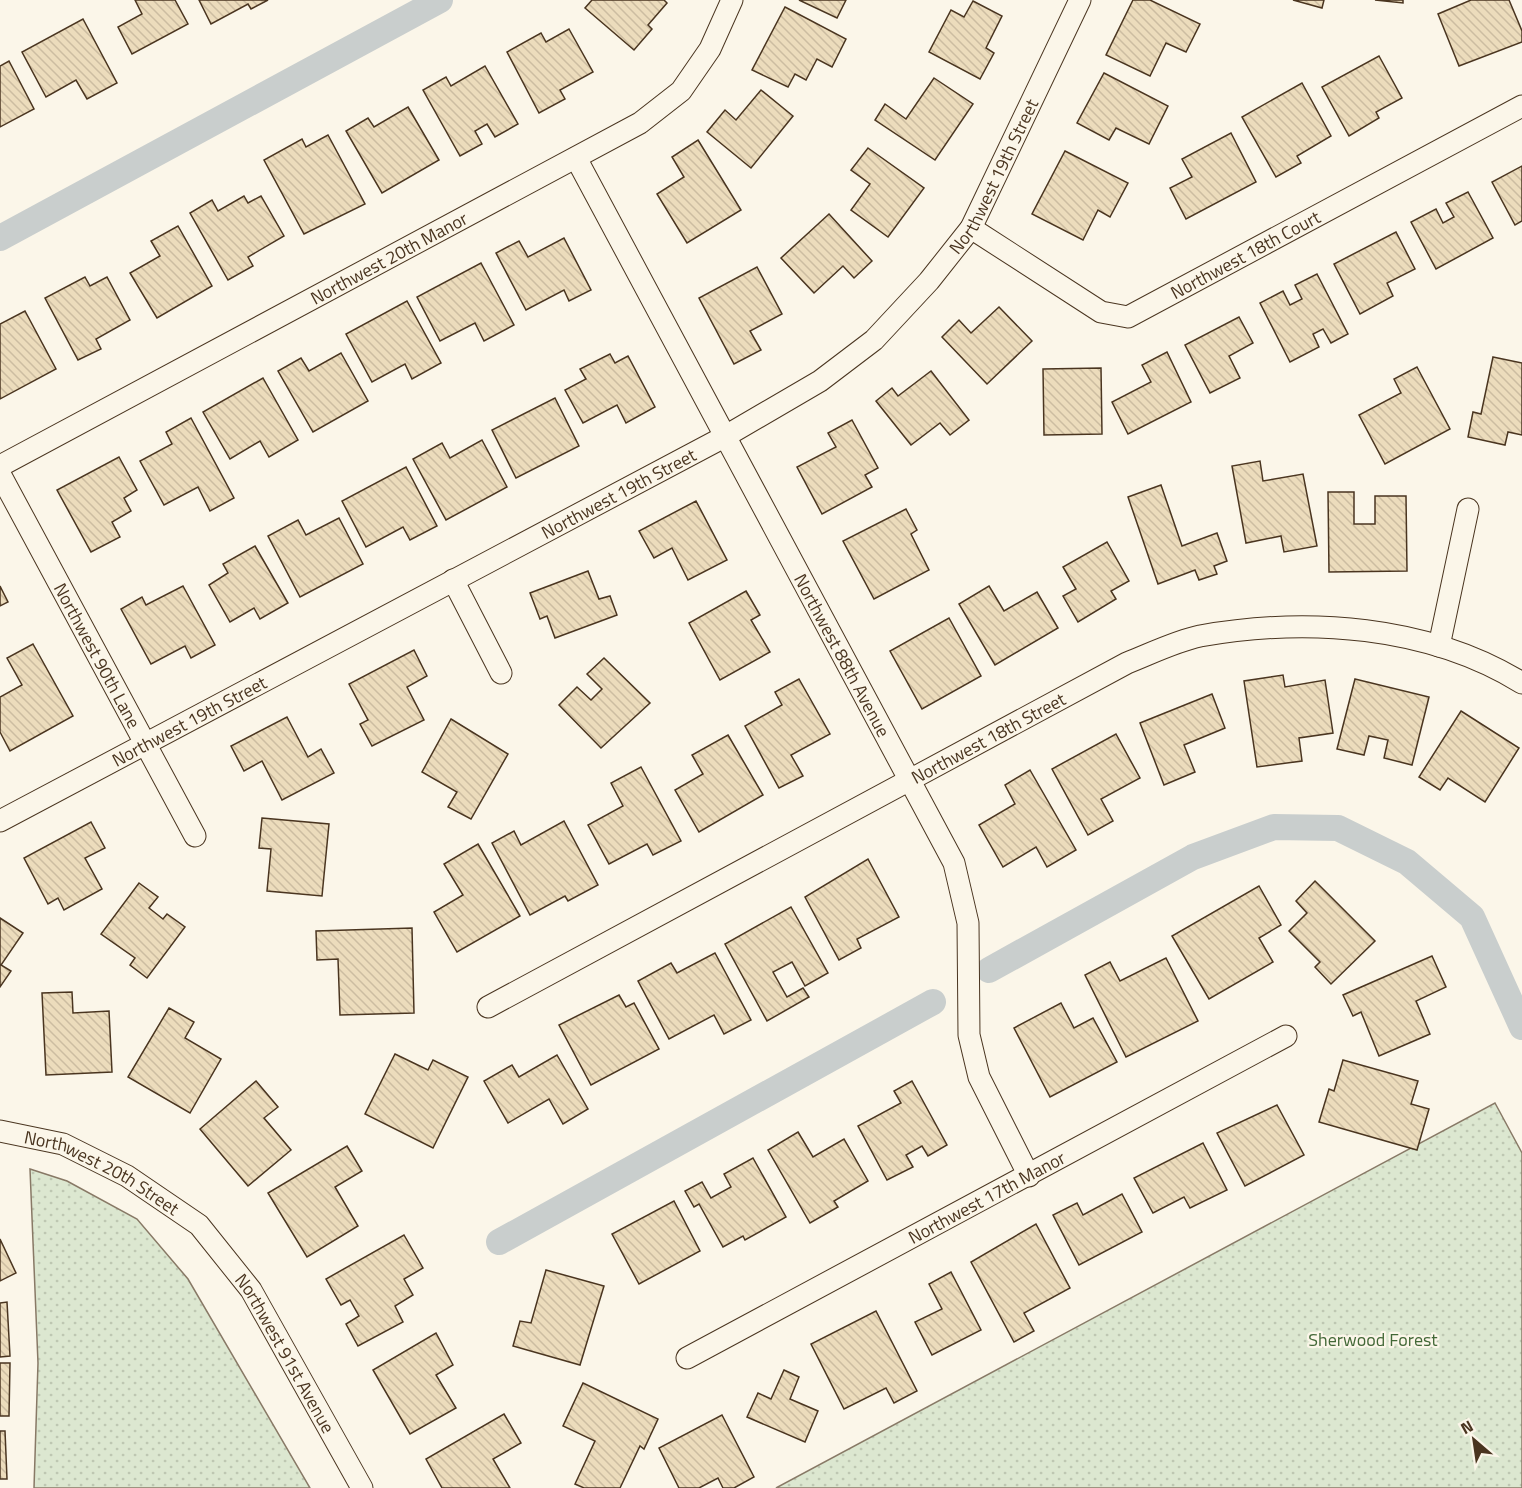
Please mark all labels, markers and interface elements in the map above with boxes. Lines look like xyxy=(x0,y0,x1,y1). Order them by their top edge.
street label: Northwest 19th Street xyxy=(942,93,1045,260)
street label: Northwest 18th Court xyxy=(1165,203,1325,306)
street label: Northwest 20th Manor xyxy=(305,204,472,311)
street label: Northwest 19th Street xyxy=(536,441,701,545)
street label: Northwest 88th Avenue xyxy=(788,569,897,741)
street label: Northwest 90th Lane xyxy=(47,578,148,733)
street label: Northwest 19th Street xyxy=(107,668,272,773)
street label: Northwest 18th Street xyxy=(906,685,1071,790)
street label: Northwest 20th Street xyxy=(22,1123,186,1222)
street label: Northwest 17th Manor xyxy=(903,1144,1070,1250)
street label: Northwest 91st Avenue xyxy=(229,1267,342,1438)
park label: Sherwood Forest xyxy=(1308,1326,1438,1353)
north arrow xyxy=(1444,1410,1504,1470)
text: N xyxy=(1456,1414,1477,1440)

